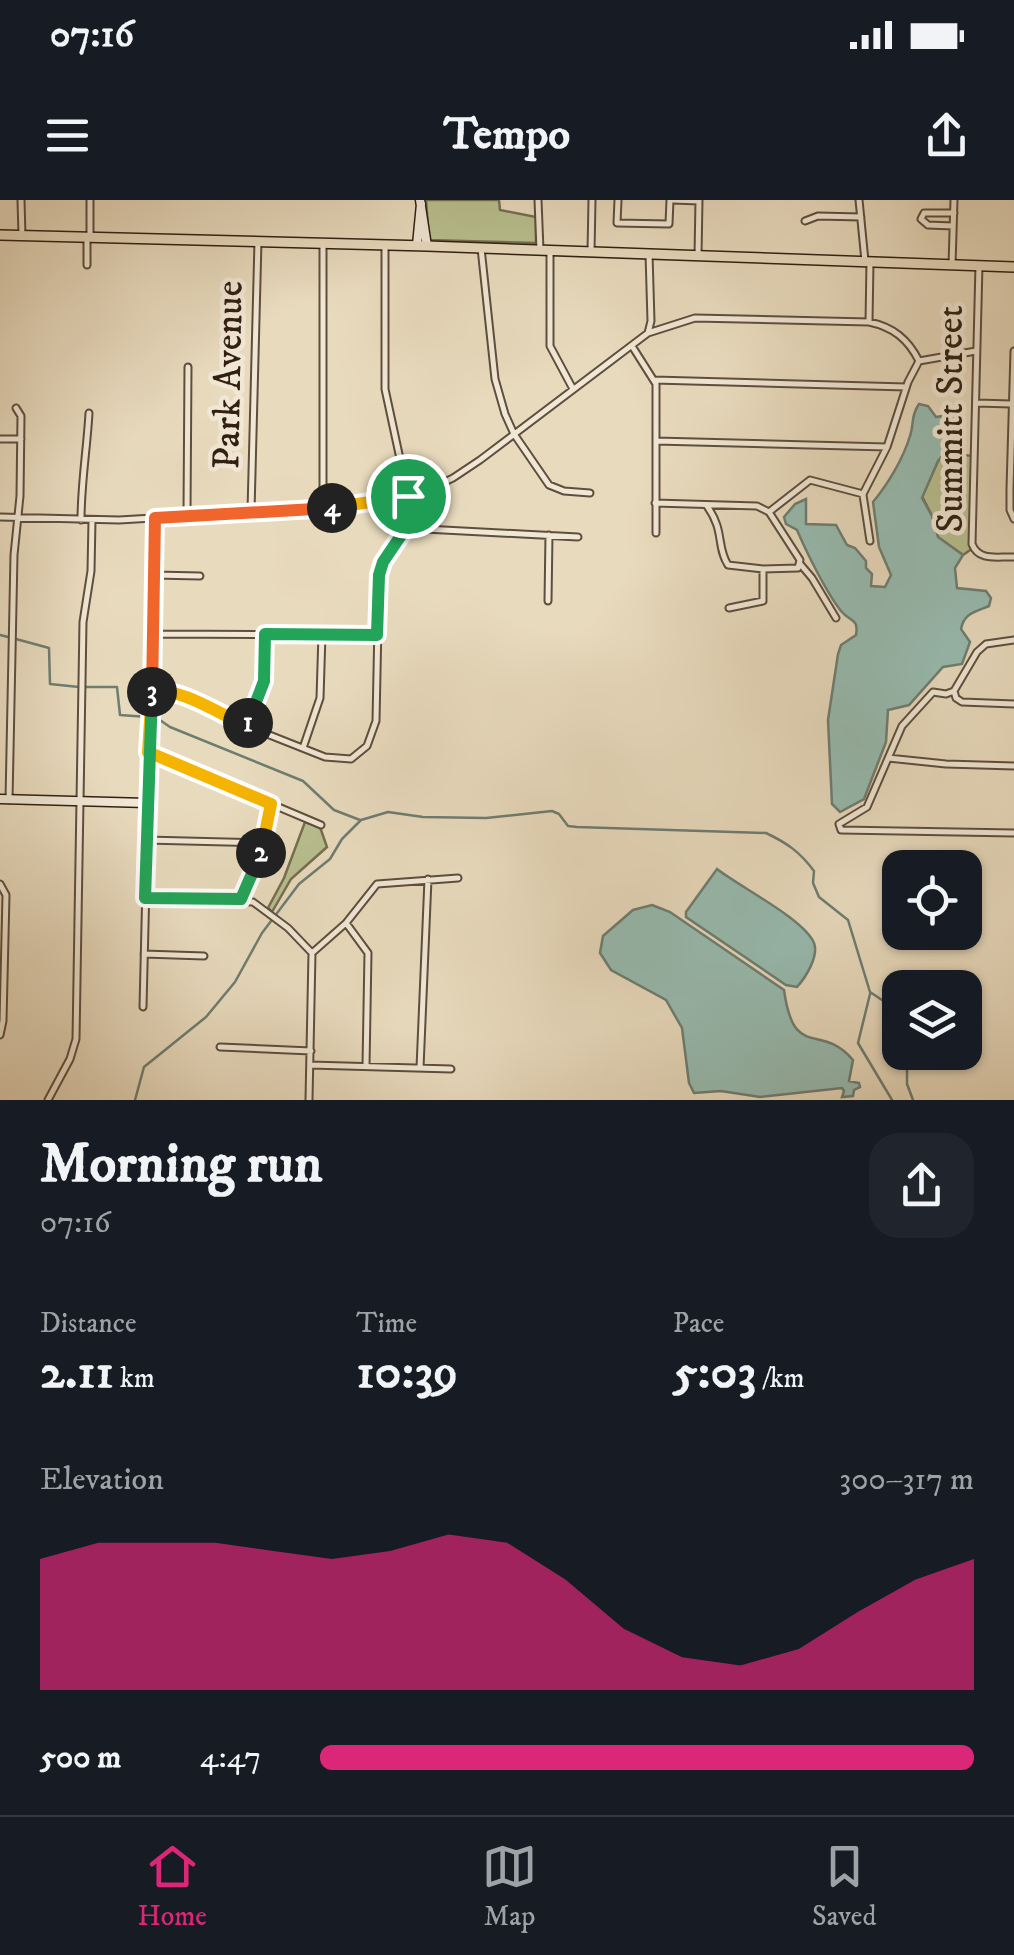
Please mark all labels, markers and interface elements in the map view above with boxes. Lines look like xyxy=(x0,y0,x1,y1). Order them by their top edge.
text: 07:16 xyxy=(50,11,134,59)
text: Tempo xyxy=(444,107,570,163)
icon: menu xyxy=(40,108,95,163)
icon: share xyxy=(919,108,974,163)
street label: Park Avenue xyxy=(203,280,255,470)
street label: Summitt Street xyxy=(927,305,975,533)
pin xyxy=(366,454,451,539)
icon: arrive xyxy=(381,469,436,524)
pin: 4 xyxy=(307,483,357,533)
text: 4 xyxy=(324,490,340,525)
pin: 3 xyxy=(127,667,177,717)
text: 3 xyxy=(147,674,157,709)
pin: 1 xyxy=(223,698,273,748)
text: 1 xyxy=(243,705,253,740)
pin: 2 xyxy=(236,828,286,878)
text: 2 xyxy=(254,835,268,870)
map controls xyxy=(882,850,982,1070)
button: locate xyxy=(882,850,982,950)
button: layers xyxy=(882,970,982,1070)
text: Morning run xyxy=(40,1131,322,1200)
button: share xyxy=(869,1133,974,1238)
text: 07:16 xyxy=(40,1203,111,1243)
text: Distance xyxy=(40,1306,136,1341)
text: Time xyxy=(356,1306,417,1341)
text: Pace xyxy=(673,1306,724,1341)
text: 2.11 xyxy=(40,1341,114,1404)
text: 10:39 xyxy=(356,1341,458,1404)
text: 5:03 xyxy=(673,1341,756,1404)
text: km xyxy=(114,1361,155,1396)
text: /km xyxy=(756,1361,805,1396)
text: Elevation xyxy=(40,1460,164,1500)
text: 300–317 m xyxy=(839,1460,974,1500)
text: 500 m xyxy=(40,1738,121,1778)
text: 4:47 xyxy=(200,1738,261,1778)
tab: Home xyxy=(138,1839,207,1934)
tab: Map xyxy=(482,1839,537,1934)
tab: Saved xyxy=(812,1839,876,1934)

